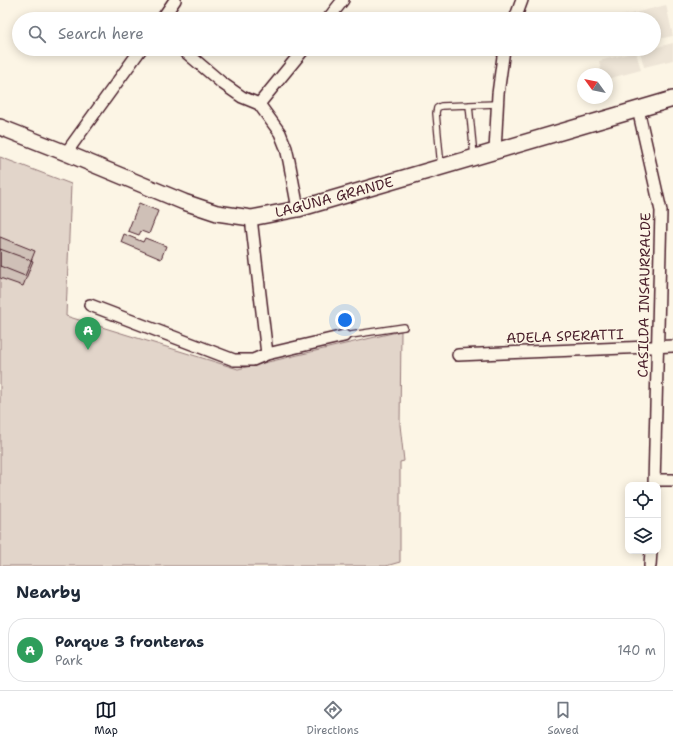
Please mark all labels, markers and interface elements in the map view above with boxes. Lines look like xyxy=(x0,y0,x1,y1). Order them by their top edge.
search box xyxy=(12,12,661,56)
icon: search xyxy=(26,23,48,45)
text: Search here xyxy=(58,24,144,44)
north arrow xyxy=(577,68,613,104)
street label: LAGUNA GRANDE xyxy=(273,172,395,221)
street label: CASILDA INSAURRALDE xyxy=(634,212,654,378)
your location xyxy=(335,310,355,330)
pin: A xyxy=(75,317,101,350)
street label: ADELA SPERATTI xyxy=(506,325,624,347)
map controls xyxy=(625,482,661,554)
button: locate xyxy=(625,482,661,518)
button: layers xyxy=(625,518,661,554)
text: Nearby xyxy=(16,581,81,603)
text: Parque 3 fronteras xyxy=(55,632,204,652)
text: A xyxy=(25,642,35,659)
text: 140 m xyxy=(617,642,656,659)
text: Park xyxy=(55,652,83,669)
tab: Map xyxy=(94,699,118,738)
tab: Directions xyxy=(306,699,359,738)
tab: Saved xyxy=(547,699,579,738)

